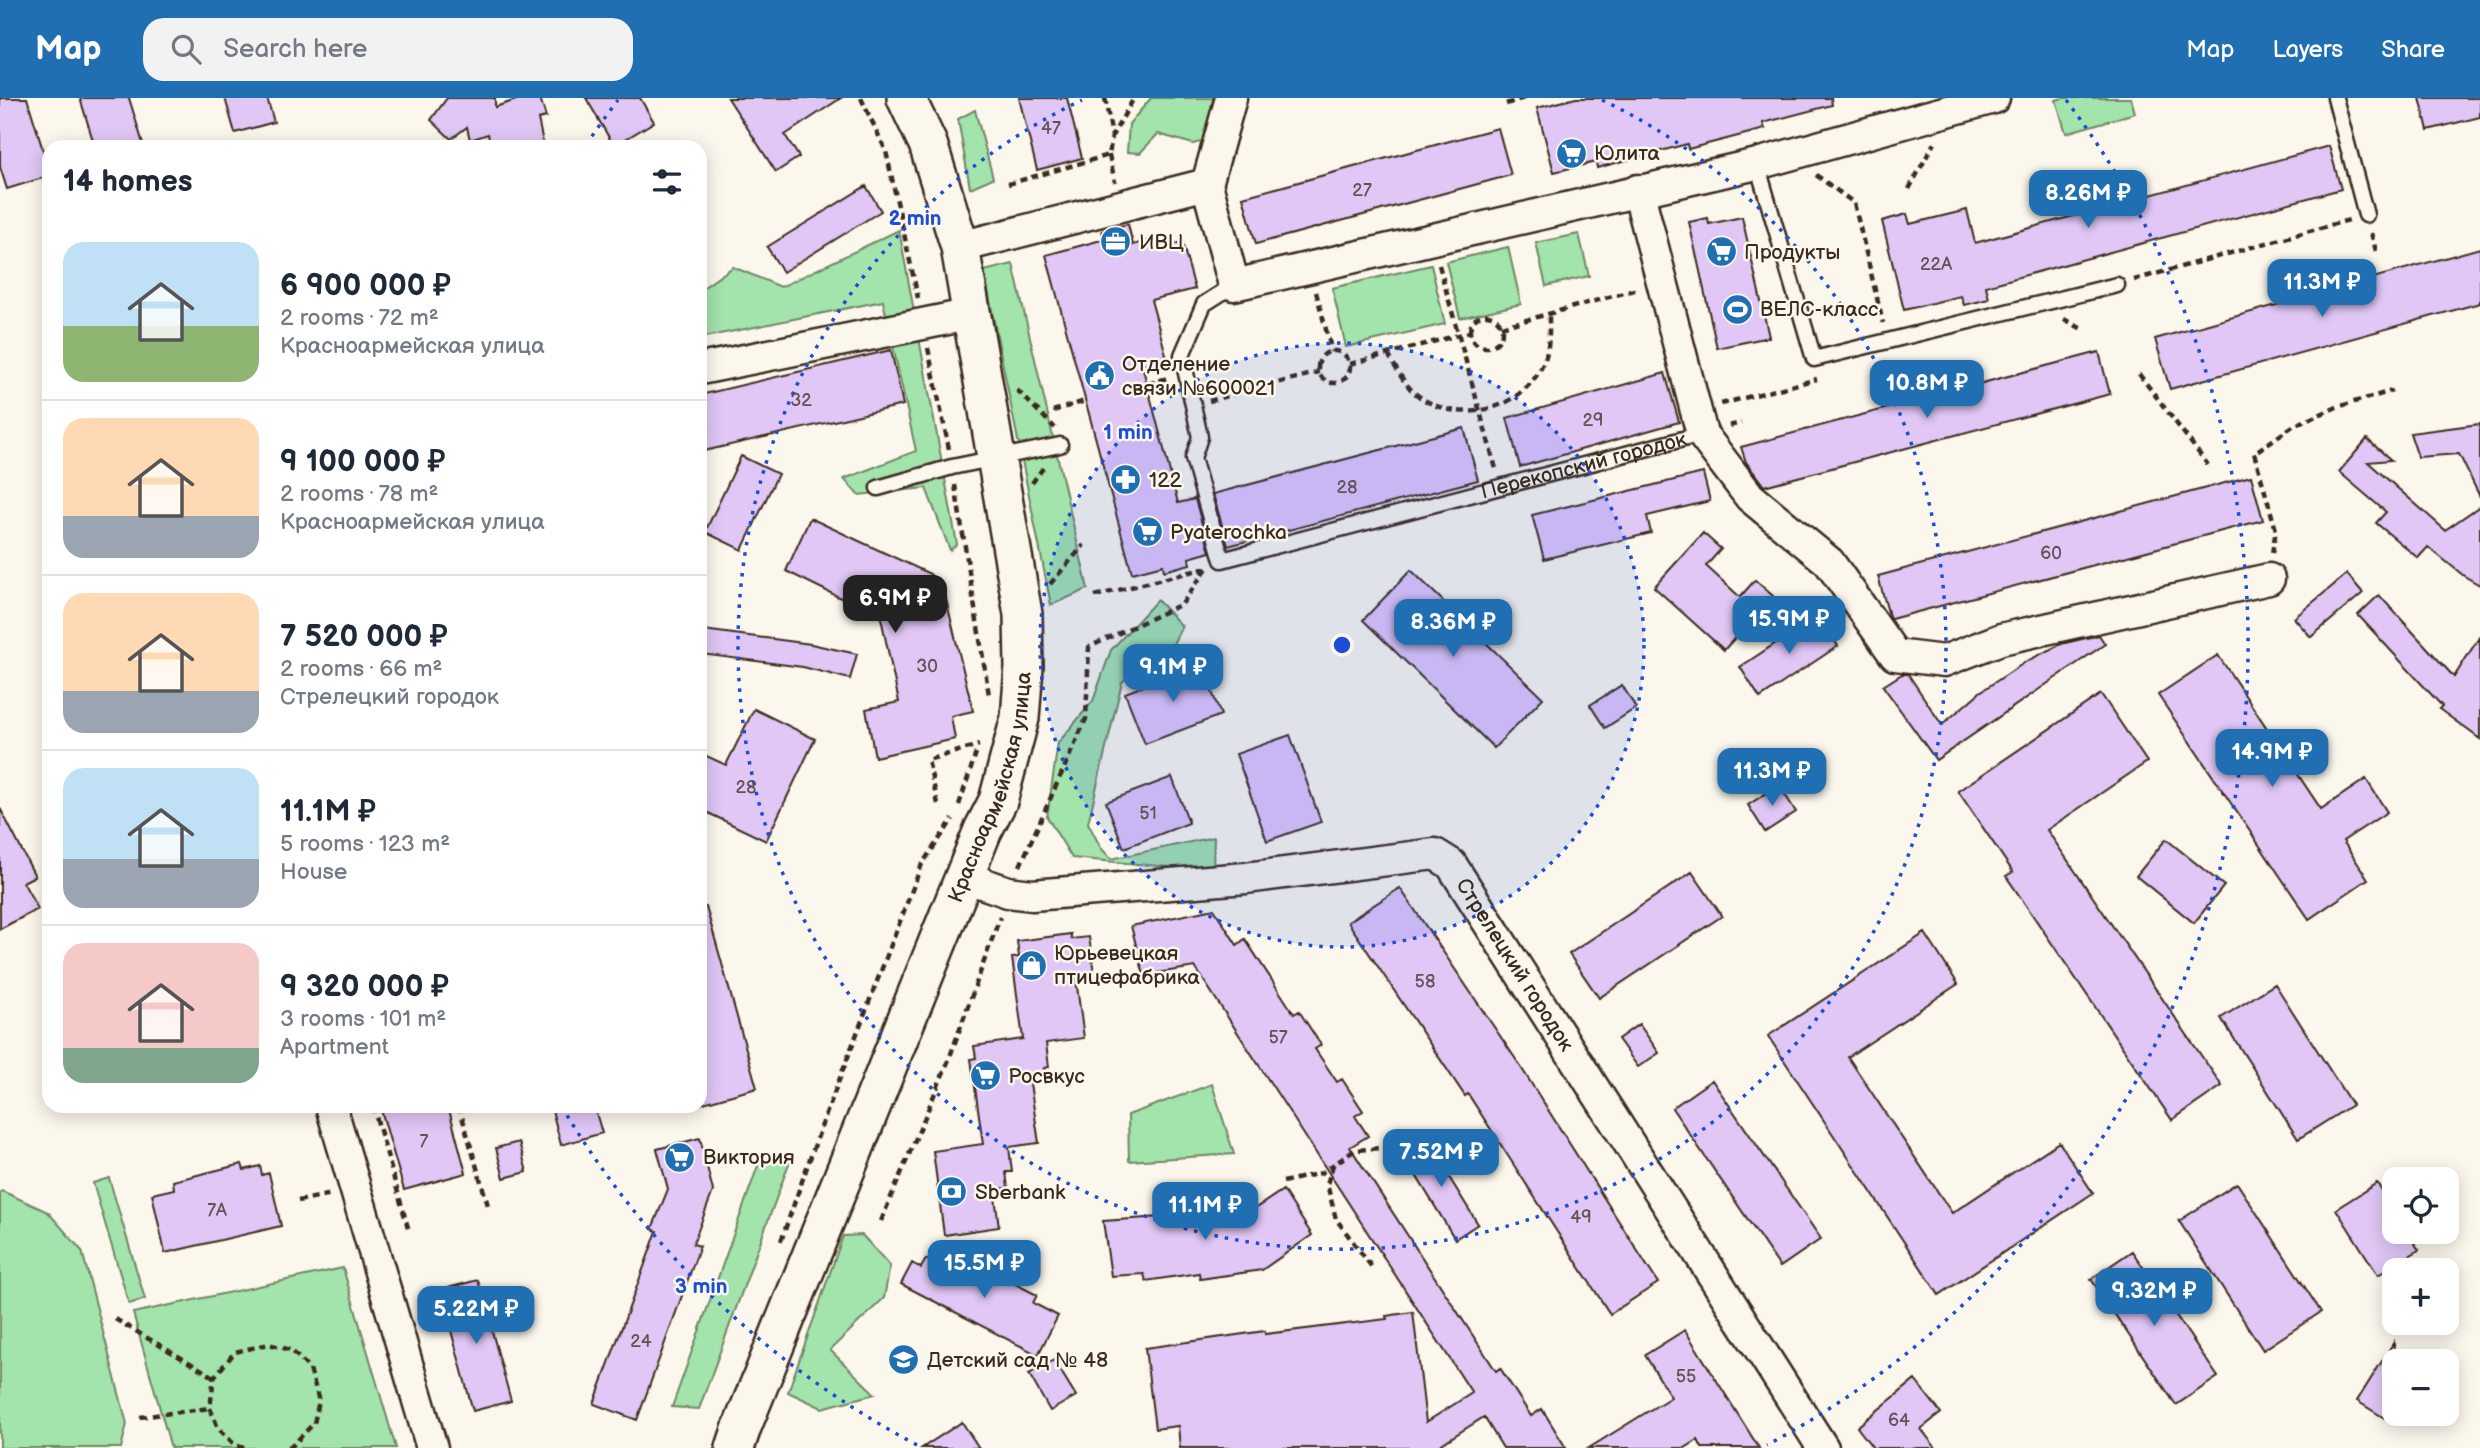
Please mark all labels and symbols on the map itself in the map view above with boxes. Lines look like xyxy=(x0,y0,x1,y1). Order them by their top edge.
house number: 47 xyxy=(1041,118,1061,139)
supermarket icon: Юлита xyxy=(1554,136,1588,170)
place label: Юлита xyxy=(1594,141,1661,166)
pin: 8.26M ₽ xyxy=(2023,170,2153,230)
house number: 27 xyxy=(1352,180,1372,201)
text: 2 min xyxy=(888,206,942,231)
office icon: ИВЦ xyxy=(1099,225,1133,259)
place label: ИВЦ xyxy=(1139,230,1184,255)
supermarket icon: Продукты xyxy=(1704,235,1738,269)
place label: Продукты xyxy=(1744,240,1840,265)
house number: 22А xyxy=(1920,254,1952,275)
pin: 11.3M ₽ xyxy=(2257,260,2387,319)
sports icon: ВЕЛС-класс xyxy=(1720,292,1754,326)
place label: ВЕЛС-класс xyxy=(1760,297,1878,322)
place label: Отделение связи №600021 xyxy=(1122,352,1275,401)
public building icon: Отделение связи №600021 xyxy=(1082,359,1116,393)
pin: 10.8M ₽ xyxy=(1862,360,1992,420)
house number: 32 xyxy=(790,390,812,411)
house number: 29 xyxy=(1582,410,1604,431)
text: 1 min xyxy=(1103,420,1153,445)
street label: Перекопский городок xyxy=(1478,427,1689,505)
pharmacy icon: 122 xyxy=(1109,463,1143,497)
place label: 122 xyxy=(1149,468,1183,493)
house number: 28 xyxy=(1336,477,1358,498)
supermarket icon: Pyaterochka xyxy=(1130,515,1164,549)
place label: Pyaterochka xyxy=(1170,520,1287,545)
house number: 60 xyxy=(2040,543,2062,564)
pin: 6.9M ₽ xyxy=(838,575,952,635)
pin: 15.9M ₽ xyxy=(1724,596,1854,656)
pin: 8.36M ₽ xyxy=(1388,600,1518,659)
centre of rings xyxy=(1330,633,1354,657)
pin: 9.1M ₽ xyxy=(1116,644,1230,704)
house number: 30 xyxy=(916,656,938,677)
street label: Красноармейская улица xyxy=(943,670,1037,906)
pin: 14.9M ₽ xyxy=(2207,730,2337,789)
pin: 11.3M ₽ xyxy=(1707,748,1837,808)
house number: 28 xyxy=(735,777,757,798)
house number: 51 xyxy=(1139,803,1157,824)
street label: Стрелецкий городок xyxy=(1450,874,1579,1056)
place label: Юрьевецкая птицефабрика xyxy=(1054,941,1201,990)
shop icon: Юрьевецкая птицефабрика xyxy=(1014,948,1048,982)
house number: 58 xyxy=(1415,971,1435,992)
house number: 57 xyxy=(1268,1027,1288,1048)
supermarket icon: Росвкус xyxy=(968,1059,1002,1093)
place label: Росвкус xyxy=(1008,1064,1085,1089)
pin: 7.52M ₽ xyxy=(1376,1130,1506,1189)
house number: 7 xyxy=(420,1131,429,1152)
supermarket icon: Виктория xyxy=(663,1140,697,1174)
place label: Виктория xyxy=(703,1145,795,1170)
bank icon: Sberbank xyxy=(935,1175,969,1209)
place label: Sberbank xyxy=(975,1180,1066,1205)
pin: 11.1M ₽ xyxy=(1140,1182,1270,1242)
house number: 7А xyxy=(207,1200,227,1221)
house number: 49 xyxy=(1570,1207,1592,1228)
pin: 15.5M ₽ xyxy=(919,1240,1049,1300)
pin: 9.32M ₽ xyxy=(2089,1268,2219,1328)
text: 3 min xyxy=(675,1274,727,1299)
pin: 5.22M ₽ xyxy=(411,1286,541,1346)
house number: 24 xyxy=(630,1331,652,1352)
school or university icon: Детский сад № 48 xyxy=(887,1343,921,1377)
place label: Детский сад № 48 xyxy=(927,1348,1108,1373)
house number: 55 xyxy=(1676,1366,1696,1387)
house number: 64 xyxy=(1888,1410,1910,1431)

